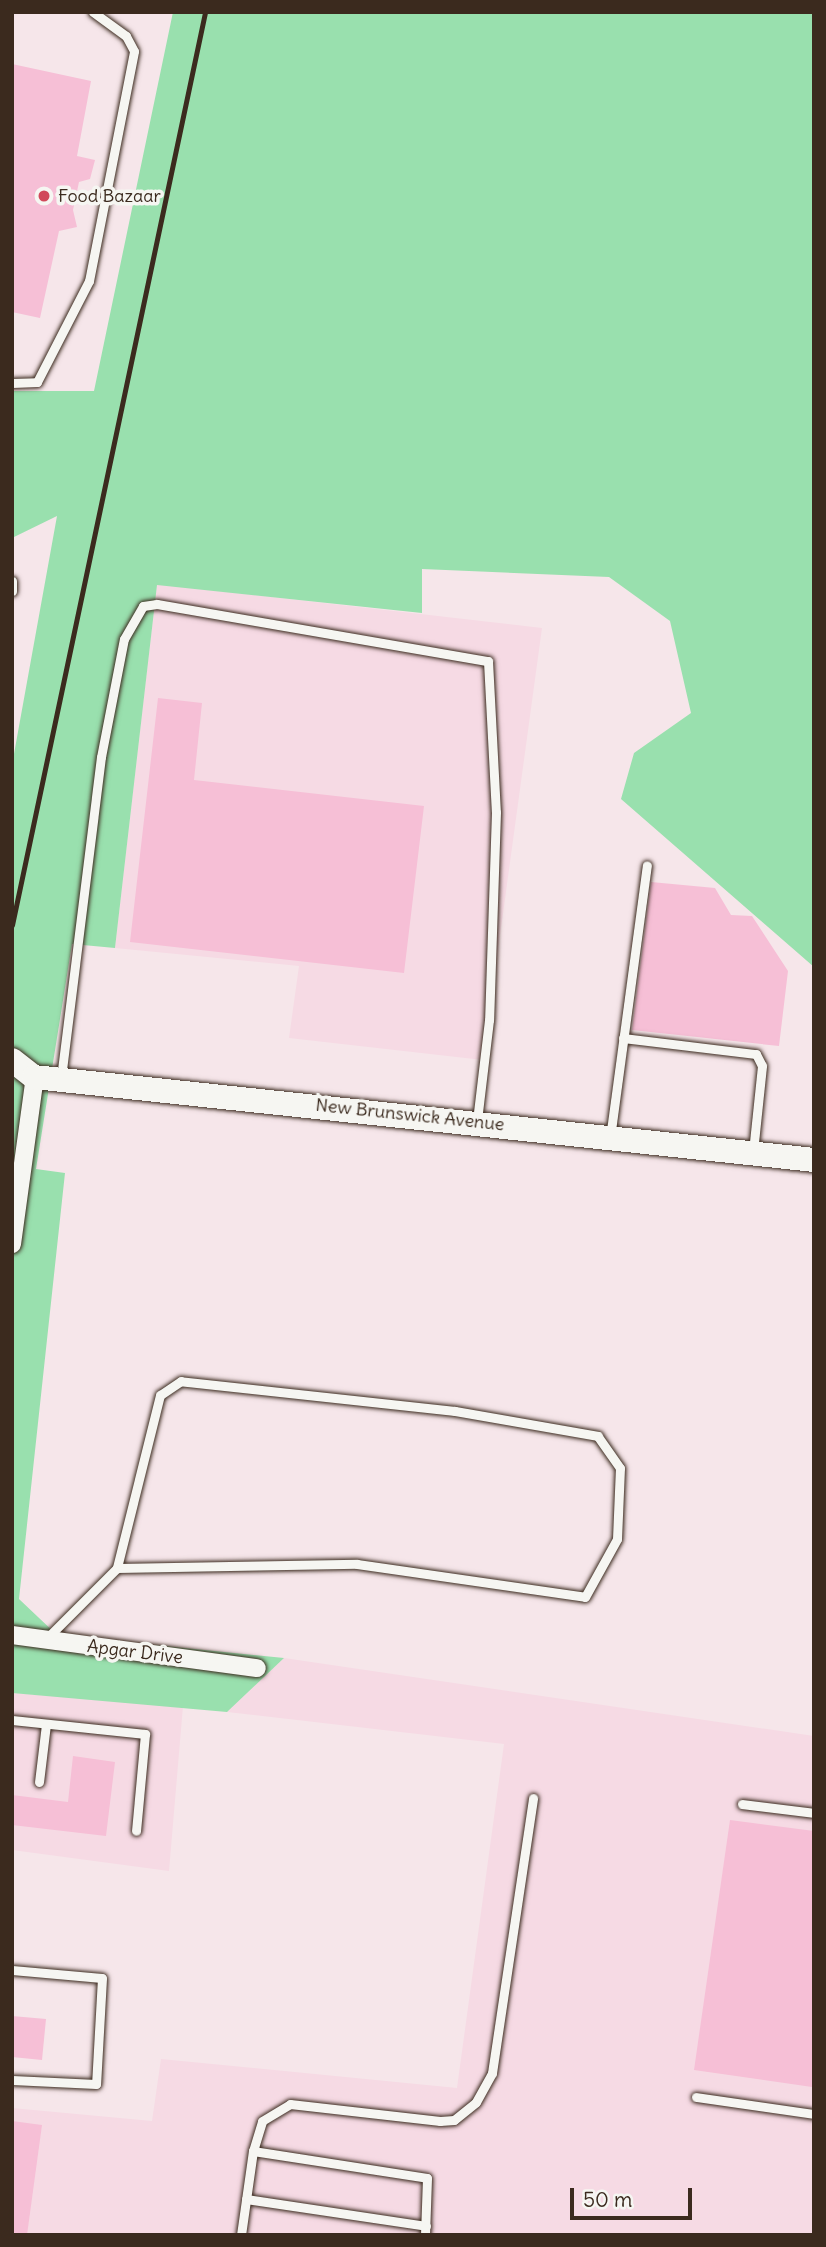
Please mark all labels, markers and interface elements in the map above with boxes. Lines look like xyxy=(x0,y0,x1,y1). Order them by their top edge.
place label: Food Bazaar xyxy=(58,185,161,207)
marker: Food Bazaar xyxy=(36,188,52,204)
street label: New Brunswick Avenue xyxy=(314,1094,506,1136)
street label: Apgar Drive xyxy=(86,1635,184,1669)
scale bar xyxy=(574,2174,696,2218)
text: 50 m xyxy=(583,2186,632,2213)

